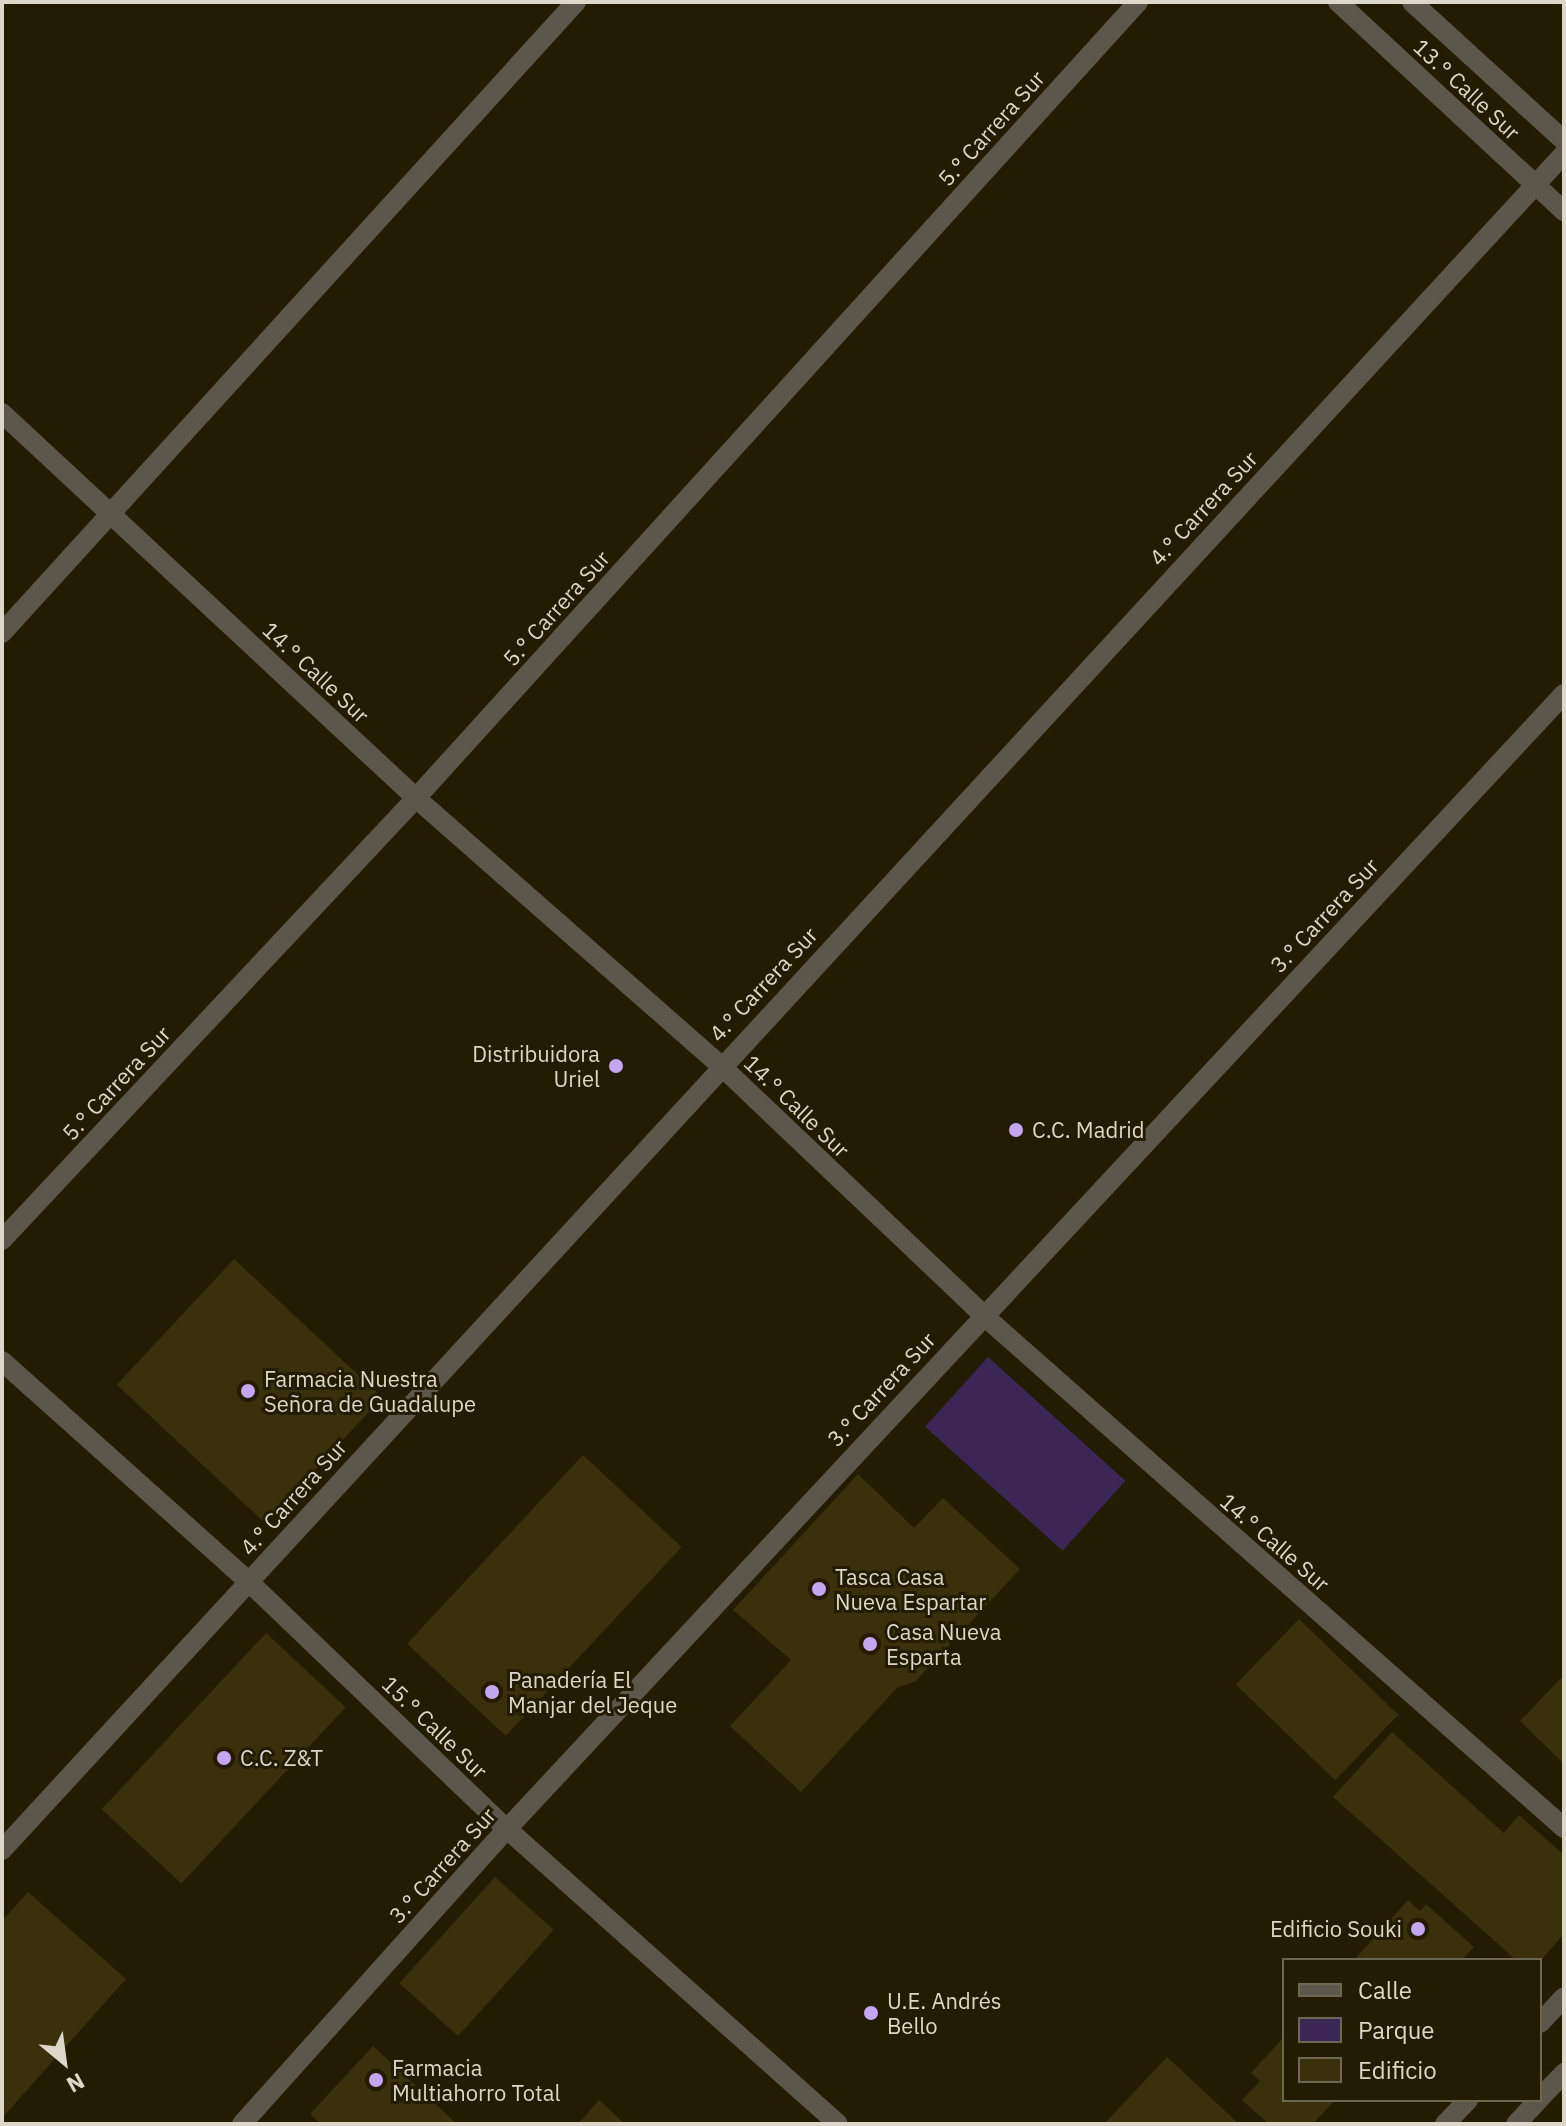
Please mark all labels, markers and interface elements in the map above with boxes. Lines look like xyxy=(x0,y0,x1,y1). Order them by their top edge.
street label: 13.° Calle Sur xyxy=(1408,33,1526,145)
street label: 5.° Carrera Sur xyxy=(932,65,1050,191)
street label: 4.° Carrera Sur xyxy=(1143,445,1263,571)
street label: 5.° Carrera Sur xyxy=(497,545,615,671)
street label: 14.° Calle Sur xyxy=(257,616,375,728)
street label: 3.° Carrera Sur xyxy=(1264,852,1384,978)
street label: 4.° Carrera Sur xyxy=(703,921,823,1047)
street label: 5.° Carrera Sur xyxy=(56,1020,176,1146)
place label: Distribuidora Uriel xyxy=(472,1040,600,1092)
street label: 14.° Calle Sur xyxy=(739,1049,855,1163)
marker: Distribuidora Uriel xyxy=(607,1057,625,1075)
place label: C.C. Madrid xyxy=(1032,1117,1145,1143)
marker: C.C. Madrid xyxy=(1007,1121,1025,1139)
street label: 3.° Carrera Sur xyxy=(821,1326,941,1452)
place label: Farmacia Nuestra Señora de Guadalupe xyxy=(264,1365,476,1416)
marker: Farmacia Nuestra Señora de Guadalupe xyxy=(239,1382,257,1400)
street label: 4.° Carrera Sur xyxy=(234,1434,352,1560)
street label: 14.° Calle Sur xyxy=(1215,1488,1335,1596)
place label: Tasca Casa Nueva Espartar xyxy=(835,1563,986,1614)
marker: Tasca Casa Nueva Espartar xyxy=(810,1580,828,1598)
place label: Casa Nueva Esparta xyxy=(886,1618,1001,1670)
marker: Casa Nueva Esparta xyxy=(861,1635,879,1653)
place label: Panadería El Manjar del Jeque xyxy=(508,1666,677,1718)
street label: 15.° Calle Sur xyxy=(377,1670,493,1784)
marker: Panadería El Manjar del Jeque xyxy=(483,1683,501,1701)
place label: C.C. Z&T xyxy=(240,1745,323,1771)
marker: C.C. Z&T xyxy=(215,1749,233,1767)
street label: 3.° Carrera Sur xyxy=(383,1802,501,1928)
place label: Edificio Souki xyxy=(1270,1916,1402,1942)
marker: Edificio Souki xyxy=(1409,1920,1427,1938)
legend xyxy=(1282,1958,1542,2102)
text: Calle xyxy=(1358,1974,1412,2006)
place label: U.E. Andrés Bello xyxy=(887,1987,1002,2038)
marker: U.E. Andrés Bello xyxy=(862,2004,880,2022)
text: Parque xyxy=(1358,2014,1435,2046)
north arrow xyxy=(24,2022,104,2102)
place label: Farmacia Multiahorro Total xyxy=(392,2054,560,2106)
text: Edificio xyxy=(1358,2054,1437,2086)
text: N xyxy=(62,2067,90,2100)
marker: Farmacia Multiahorro Total xyxy=(367,2071,385,2089)

